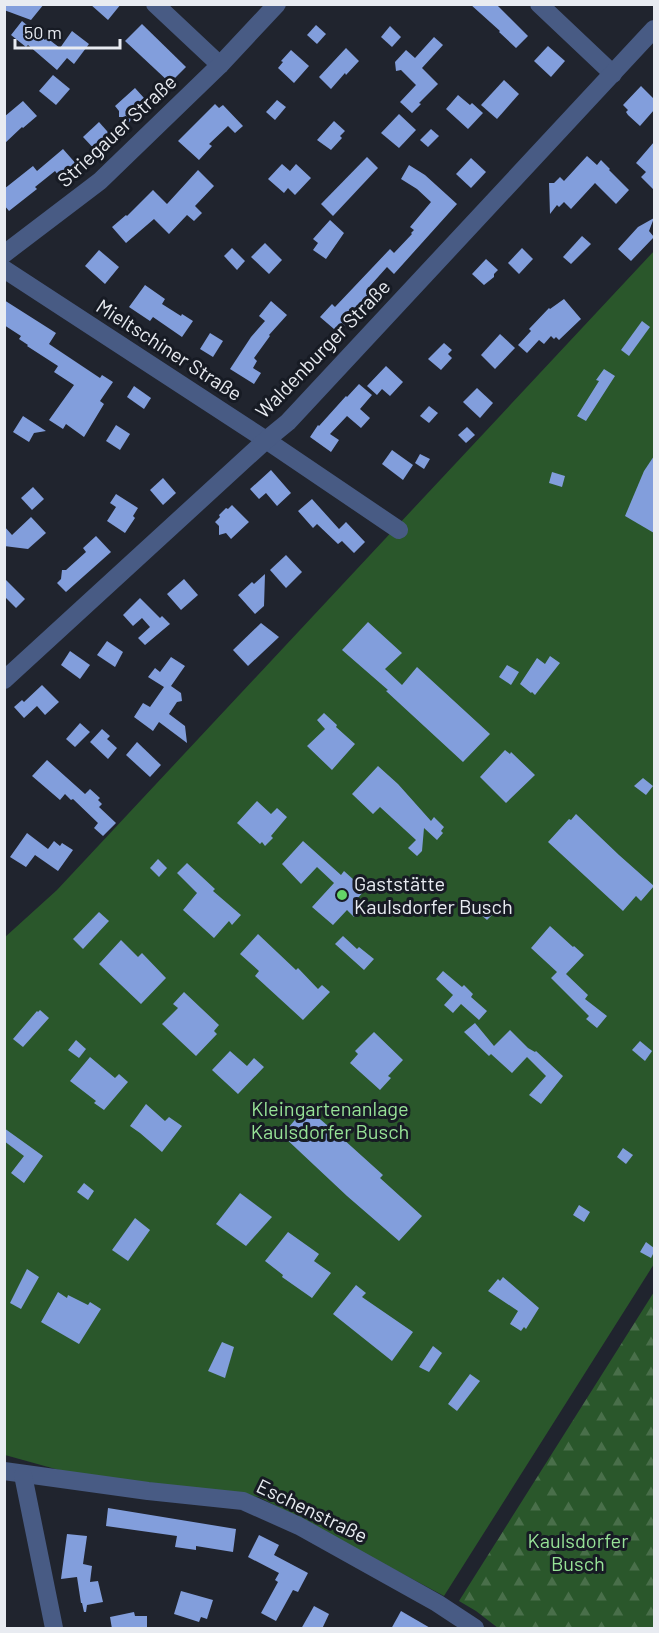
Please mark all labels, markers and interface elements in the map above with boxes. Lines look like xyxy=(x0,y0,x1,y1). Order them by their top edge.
scale bar xyxy=(15,12,120,50)
text: 50 m xyxy=(24,21,62,43)
street label: Striegauer Straße xyxy=(52,69,181,191)
street label: Waldenburger Straße xyxy=(250,274,395,423)
street label: Mieltschiner Straße xyxy=(92,293,247,405)
place label: Gaststätte Kaulsdorfer Busch xyxy=(354,871,513,918)
marker: Gaststätte Kaulsdorfer Busch xyxy=(335,888,349,902)
park label: Kleingartenanlage Kaulsdorfer Busch xyxy=(251,1096,409,1143)
street label: Eschenstraße xyxy=(253,1473,372,1547)
park label: Kaulsdorfer Busch xyxy=(528,1528,628,1575)

